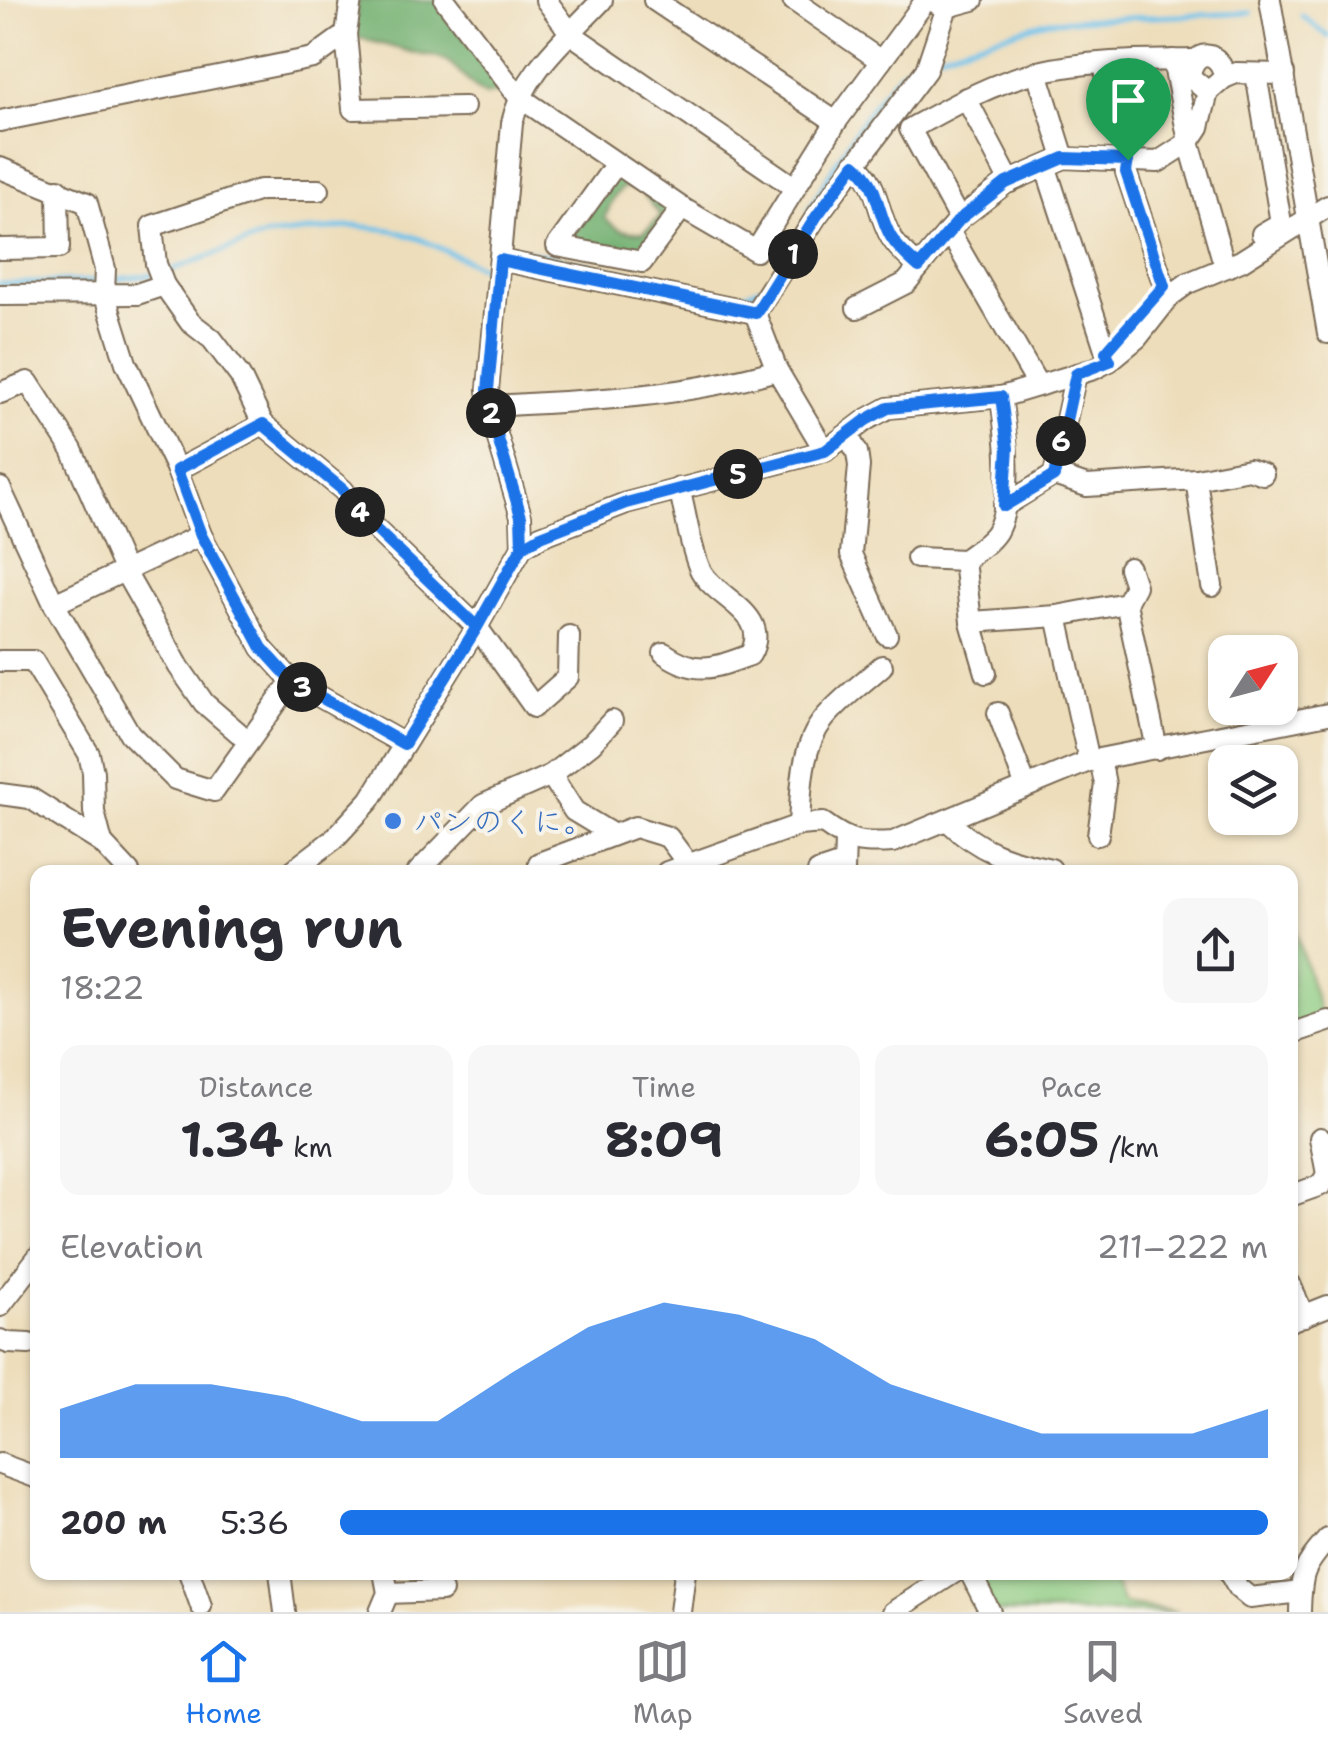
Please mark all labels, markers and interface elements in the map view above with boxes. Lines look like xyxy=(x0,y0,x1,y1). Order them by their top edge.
pin xyxy=(1086,58,1171,161)
icon: arrive xyxy=(1101,73,1156,128)
pin: 1 xyxy=(768,229,818,279)
text: 1 xyxy=(787,235,799,273)
pin: 2 xyxy=(466,388,516,438)
text: 2 xyxy=(481,394,501,432)
pin: 6 xyxy=(1036,416,1086,466)
text: 6 xyxy=(1051,422,1071,460)
pin: 5 xyxy=(713,449,763,499)
text: 5 xyxy=(729,455,747,493)
pin: 4 xyxy=(335,487,385,537)
text: 4 xyxy=(350,493,370,531)
north arrow xyxy=(1208,635,1298,725)
map controls xyxy=(1208,635,1298,835)
pin: 3 xyxy=(277,662,327,712)
text: 3 xyxy=(292,668,312,706)
button: layers xyxy=(1208,745,1298,835)
place label: パンのくに。 xyxy=(413,801,593,842)
marker: パンのくに。 xyxy=(382,810,404,832)
text: Evening run xyxy=(60,891,403,965)
button: share xyxy=(1163,898,1268,1003)
text: 18:22 xyxy=(60,966,144,1009)
text: Distance xyxy=(199,1068,314,1106)
text: Time xyxy=(632,1068,696,1106)
text: Pace xyxy=(1041,1068,1102,1106)
text: 1.34 xyxy=(180,1106,284,1173)
text: 8:09 xyxy=(605,1106,723,1173)
text: 6:05 xyxy=(984,1106,1100,1173)
text: km xyxy=(284,1128,333,1166)
text: /km xyxy=(1100,1128,1159,1166)
text: Elevation xyxy=(60,1225,203,1268)
text: 211–222 m xyxy=(1097,1225,1268,1268)
text: 200 m xyxy=(60,1501,167,1544)
text: 5:36 xyxy=(220,1501,289,1544)
tab: Home xyxy=(185,1634,262,1732)
tab: Map xyxy=(633,1634,693,1732)
tab: Saved xyxy=(1063,1634,1143,1732)

